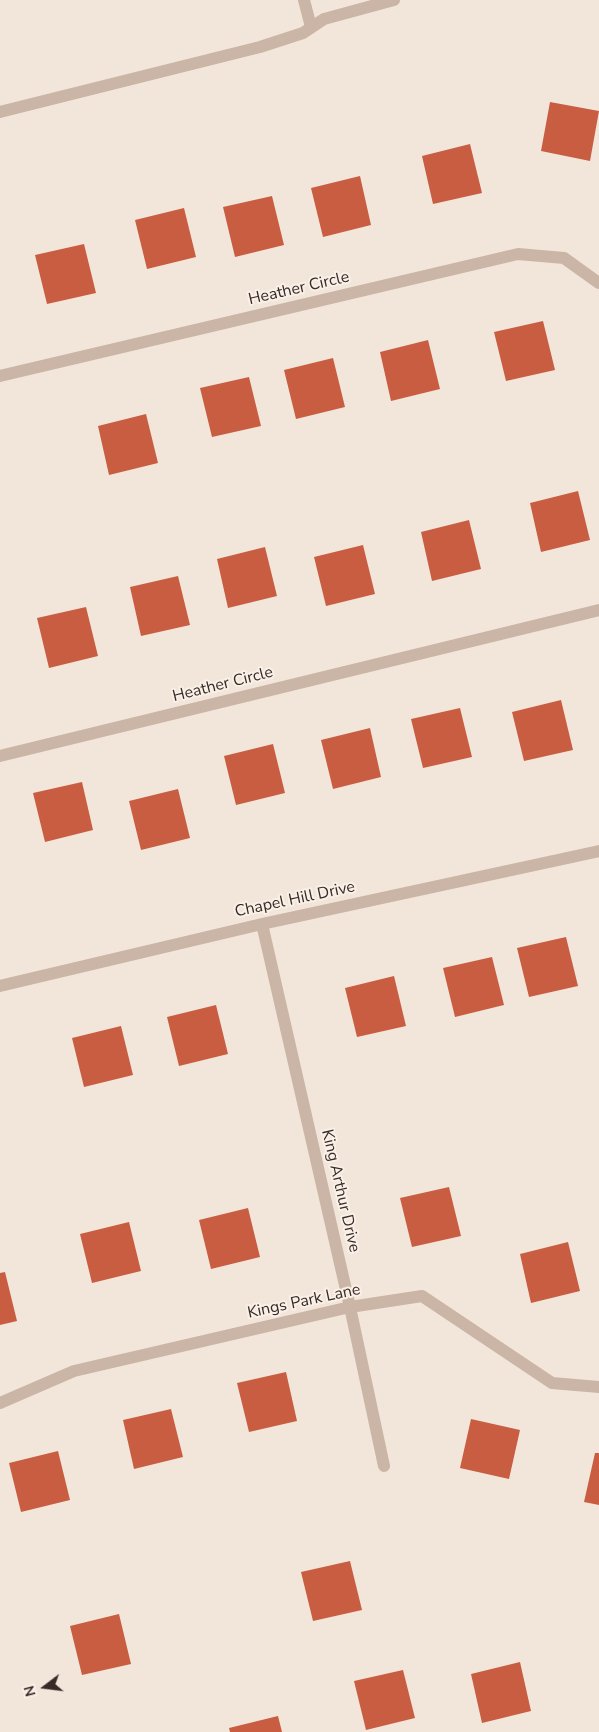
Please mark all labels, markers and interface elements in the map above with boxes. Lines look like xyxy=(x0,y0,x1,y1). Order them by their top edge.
street label: Heather Circle xyxy=(247,268,351,310)
street label: Heather Circle xyxy=(171,663,275,707)
street label: Chapel Hill Drive xyxy=(233,878,357,922)
street label: King Arthur Drive xyxy=(317,1128,363,1254)
street label: Kings Park Lane xyxy=(246,1281,362,1323)
north arrow xyxy=(20,1662,70,1712)
text: N xyxy=(19,1683,41,1699)

